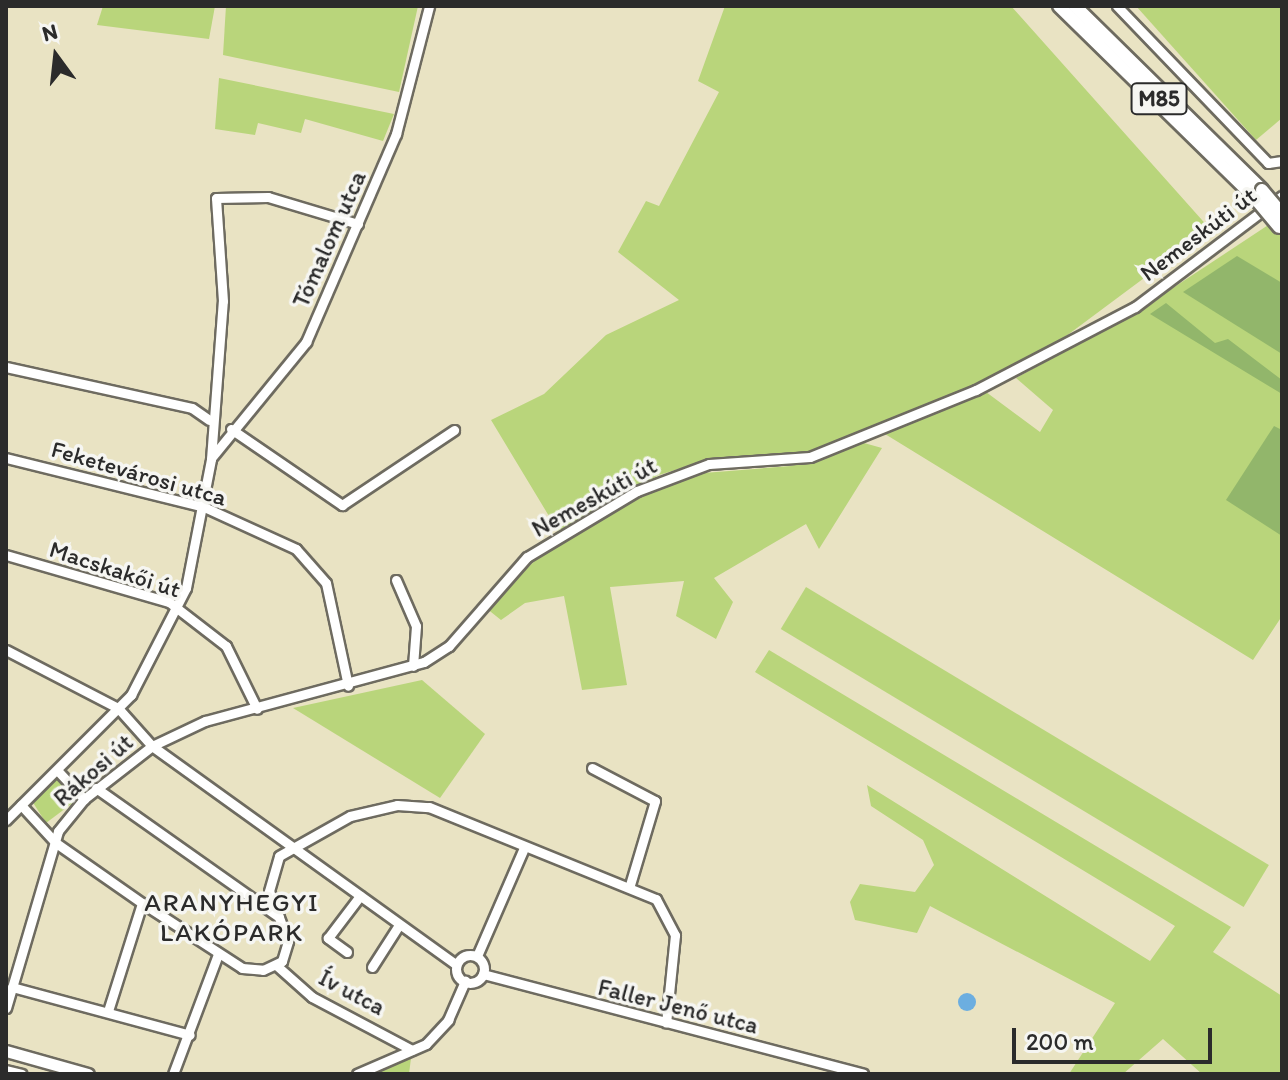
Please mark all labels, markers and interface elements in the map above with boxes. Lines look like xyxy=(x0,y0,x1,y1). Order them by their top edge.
north arrow xyxy=(16,16,96,96)
text: N xyxy=(39,17,60,47)
road number: M85 xyxy=(1129,81,1189,117)
street label: Tómalom utca xyxy=(286,167,372,311)
street label: Nemeskúti út xyxy=(1134,181,1262,287)
street label: Feketevárosi utca xyxy=(49,434,229,512)
street label: Nemeskúti út xyxy=(526,451,662,543)
street label: Macskakői út xyxy=(46,534,184,604)
street label: Rákosi út xyxy=(47,728,139,812)
district label: ARANYHEGYI LAKÓPARK xyxy=(144,887,320,948)
street label: Ív utca xyxy=(314,963,390,1021)
street label: Faller Jenő utca xyxy=(595,972,761,1040)
scale bar xyxy=(1016,1012,1216,1062)
text: 200 m xyxy=(1026,1027,1094,1056)

